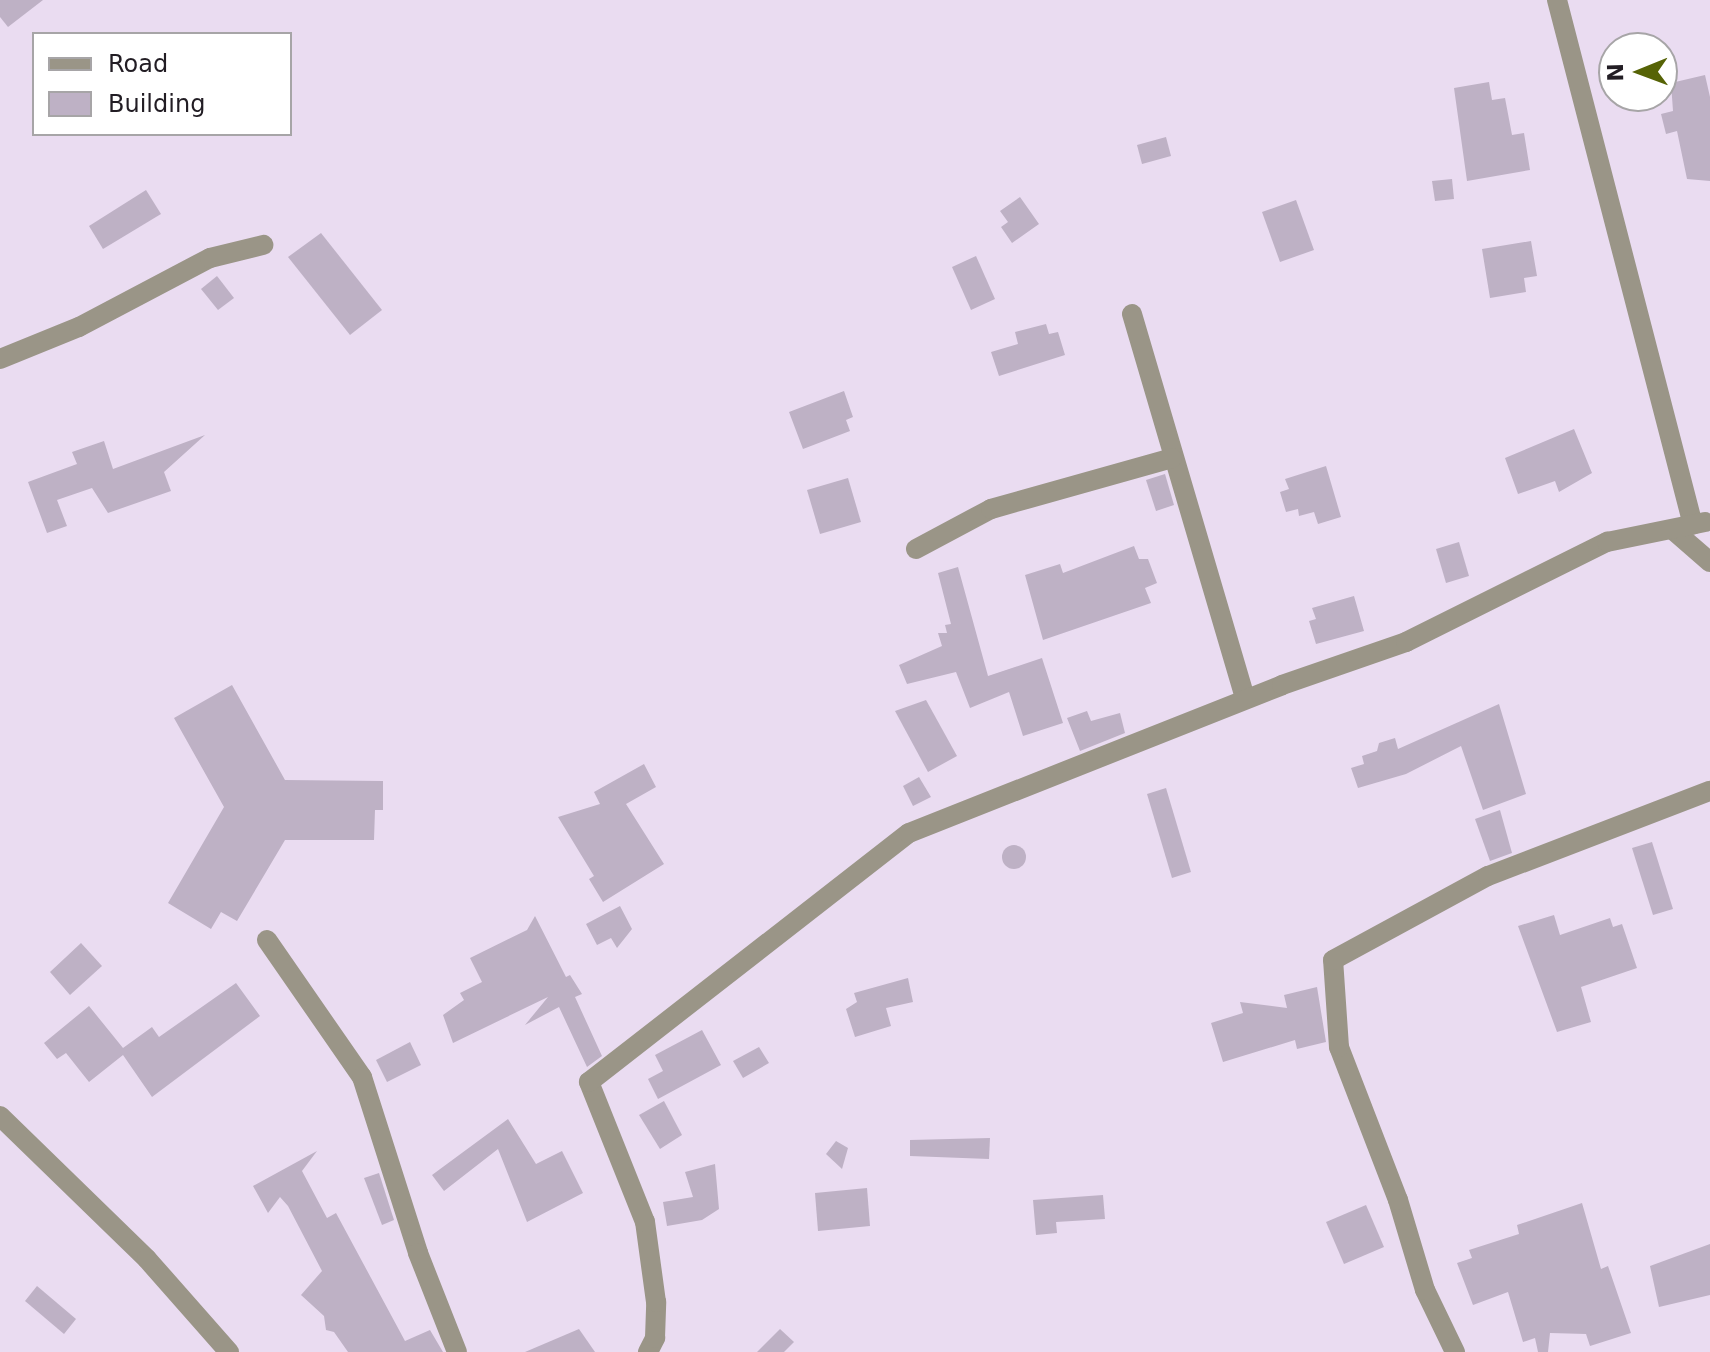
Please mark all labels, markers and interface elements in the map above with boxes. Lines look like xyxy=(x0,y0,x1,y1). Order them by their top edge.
legend xyxy=(32,32,292,136)
north arrow xyxy=(1598,32,1678,112)
text: Road xyxy=(108,50,168,78)
text: N xyxy=(1603,63,1628,82)
text: Building xyxy=(108,90,205,118)

